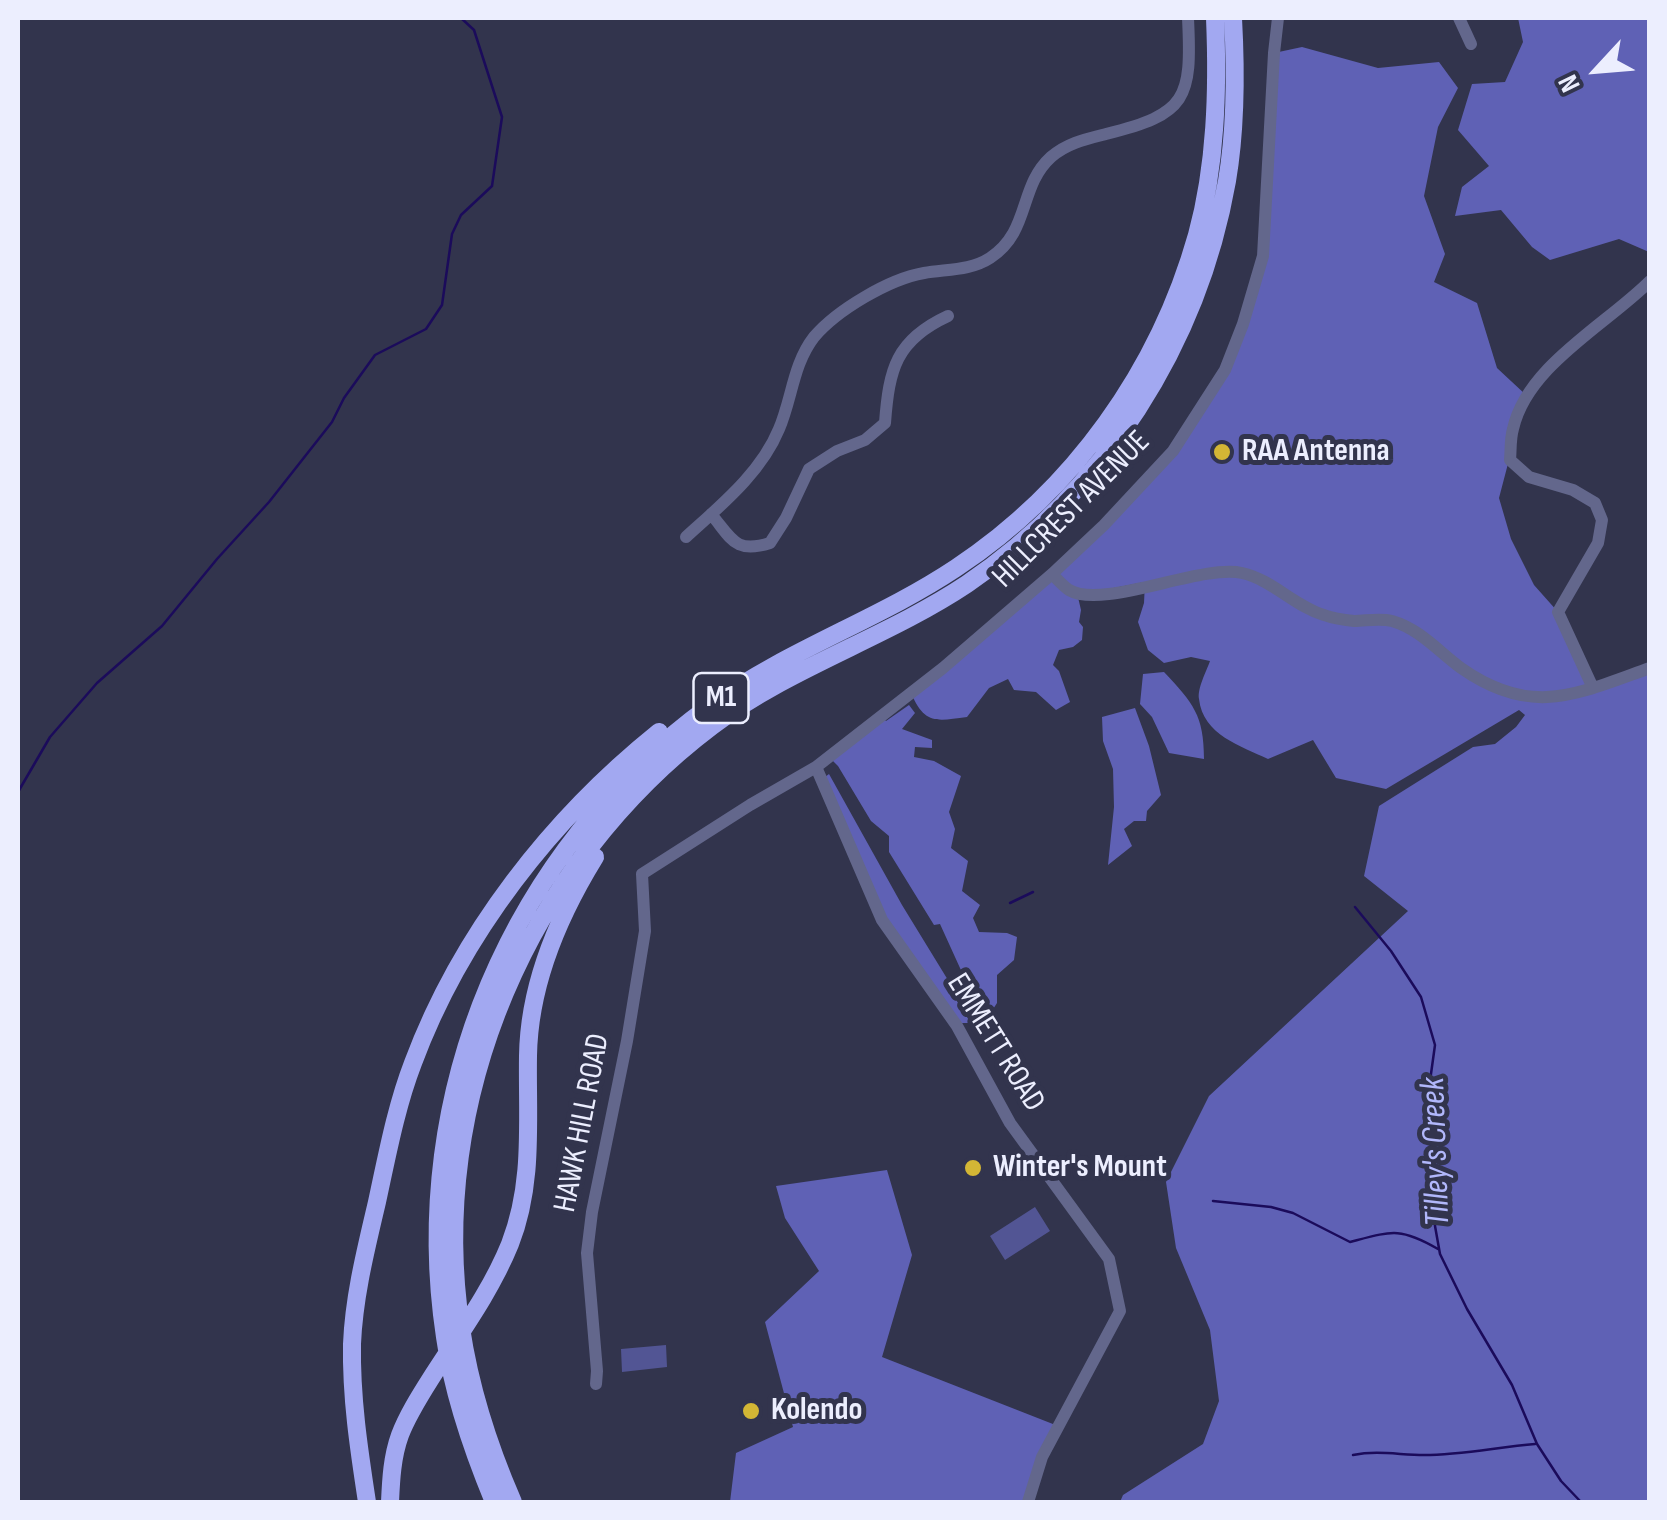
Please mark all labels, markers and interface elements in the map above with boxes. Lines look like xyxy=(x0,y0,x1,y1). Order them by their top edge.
north arrow xyxy=(1547,20,1647,120)
text: N xyxy=(1551,69,1588,97)
street label: HILLCREST AVENUE xyxy=(985,423,1159,597)
place label: RAA Antenna xyxy=(1242,433,1390,471)
marker: RAA Antenna xyxy=(1211,441,1233,463)
road number: M1 xyxy=(694,673,748,723)
street label: EMMETT ROAD xyxy=(938,967,1052,1119)
street label: HAWK HILL ROAD xyxy=(547,1031,619,1215)
water label: Tilley's Creek xyxy=(1413,1077,1461,1227)
place label: Winter's Mount xyxy=(993,1149,1167,1187)
marker: Winter's Mount xyxy=(962,1157,984,1179)
place label: Kolendo xyxy=(771,1392,862,1430)
marker: Kolendo xyxy=(740,1400,762,1422)

